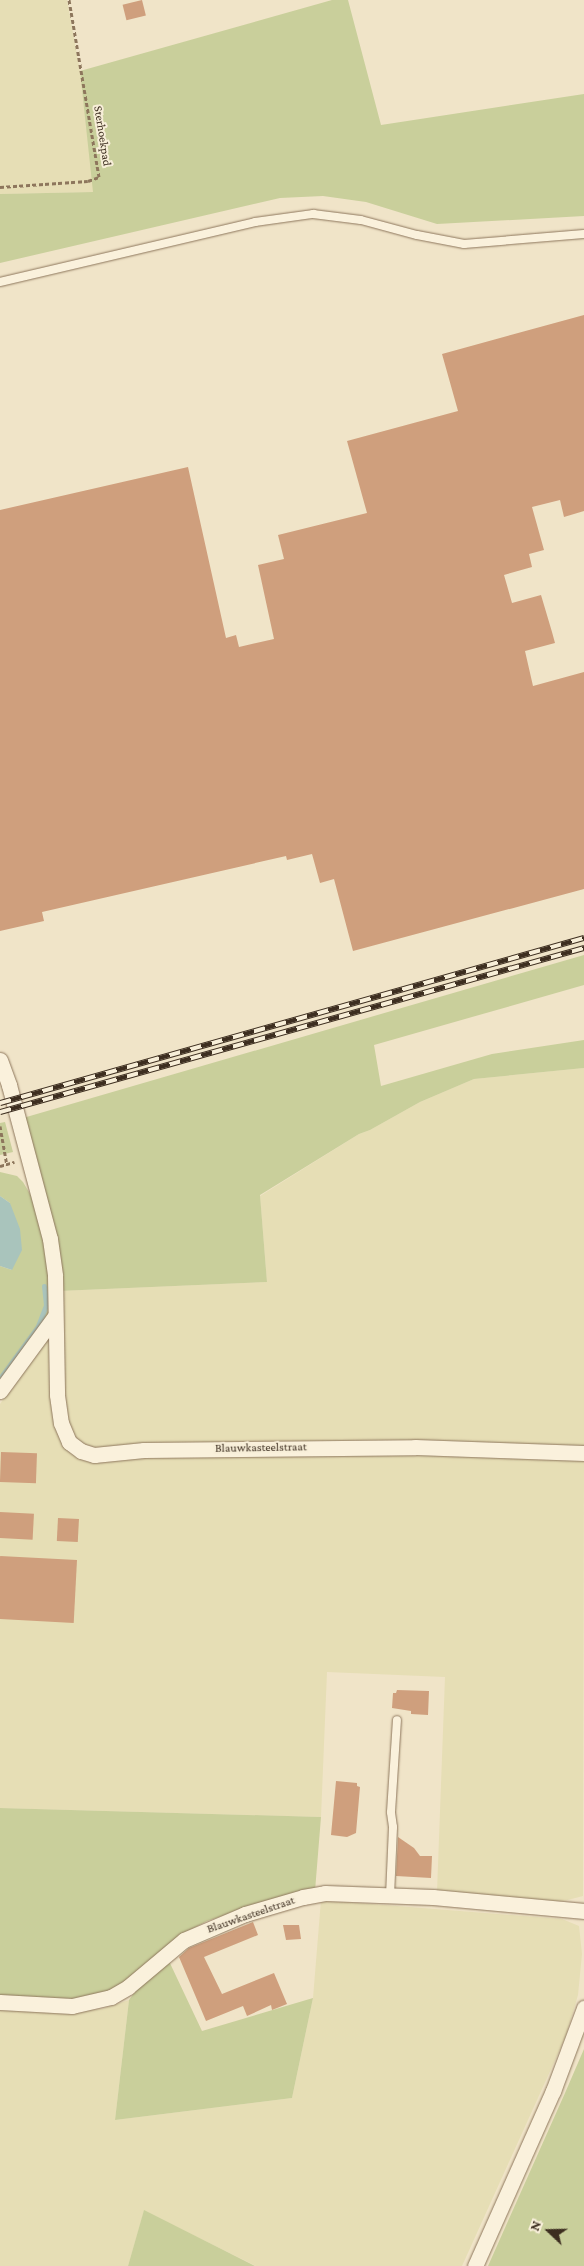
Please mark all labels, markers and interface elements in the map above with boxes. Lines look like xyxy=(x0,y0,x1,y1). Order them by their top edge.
street label: Sterhoekpad xyxy=(90,105,114,167)
street label: Blauwkasteelstraat xyxy=(215,1440,307,1456)
street label: Blauwkasteelstraat xyxy=(205,1893,297,1937)
north arrow xyxy=(524,2206,574,2256)
text: N xyxy=(526,2218,544,2233)

